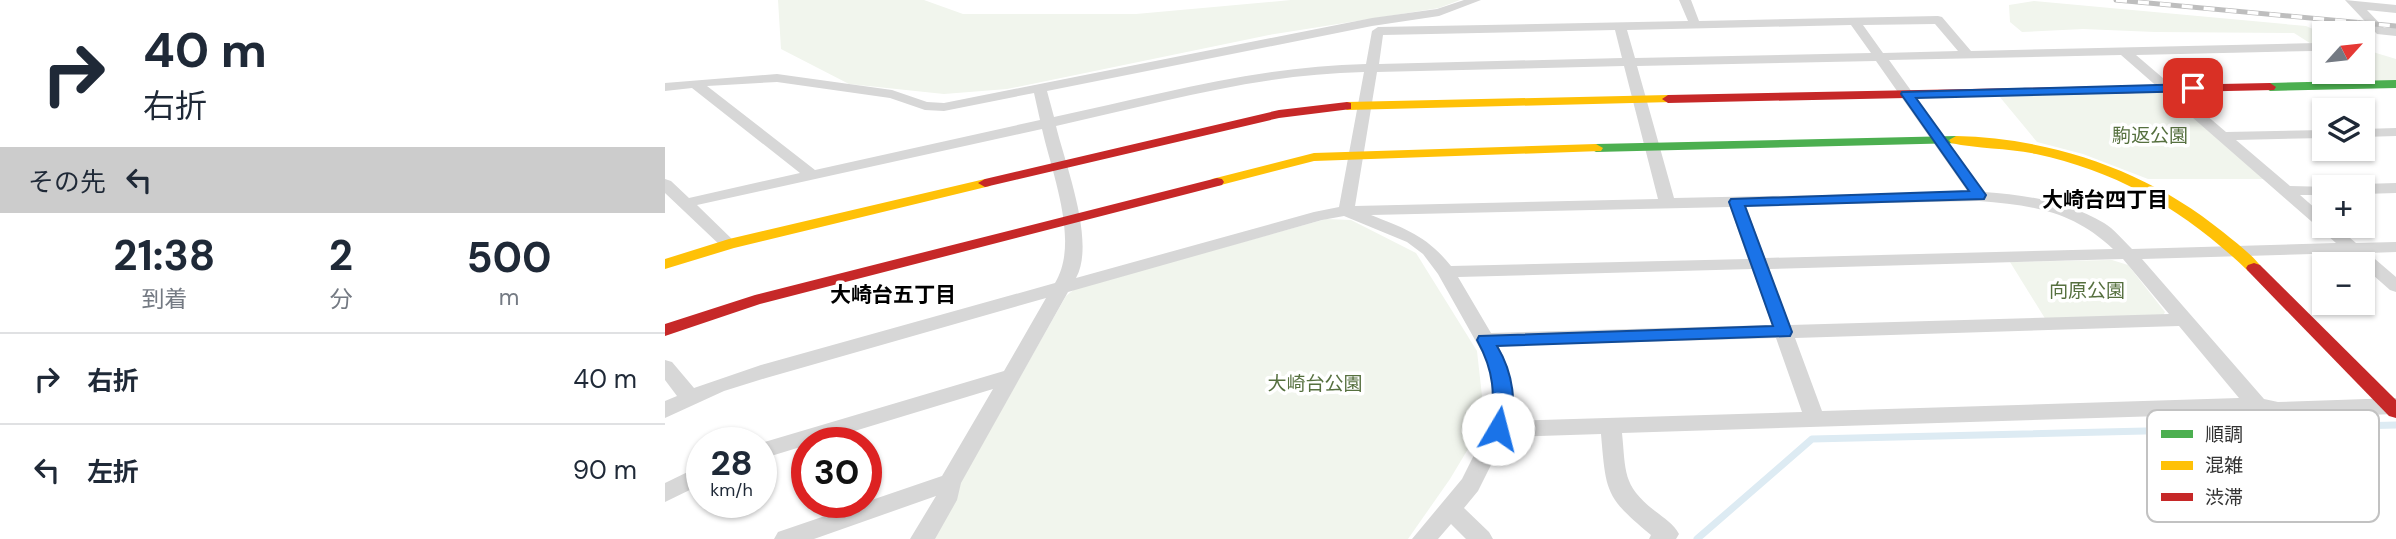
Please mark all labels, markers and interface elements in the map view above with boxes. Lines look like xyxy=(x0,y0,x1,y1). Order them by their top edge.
text: 40 m xyxy=(143,18,267,82)
north arrow xyxy=(2312,21,2375,84)
map controls xyxy=(2312,21,2375,315)
icon: right xyxy=(28,28,119,119)
pin xyxy=(2163,58,2223,118)
icon: arrive xyxy=(2174,69,2212,107)
text: 右折 xyxy=(143,85,207,127)
button: layers xyxy=(2312,98,2375,161)
park label: 駒返公園 xyxy=(2112,123,2188,148)
icon: left xyxy=(120,161,158,199)
text: その先 xyxy=(28,165,106,199)
button: + xyxy=(2312,175,2375,238)
district label: 大崎台四丁目 xyxy=(2042,186,2168,214)
text: 21:38 xyxy=(113,228,215,283)
text: 2 xyxy=(329,228,353,283)
text: 500 xyxy=(466,230,552,285)
button: − xyxy=(2312,252,2375,315)
park label: 向原公園 xyxy=(2049,278,2125,303)
district label: 大崎台五丁目 xyxy=(830,281,956,309)
text: m xyxy=(499,282,519,312)
text: 到着 xyxy=(141,284,187,314)
text: 分 xyxy=(329,284,352,314)
icon: right xyxy=(28,360,66,398)
text: 40 m xyxy=(573,362,637,396)
text: 右折 xyxy=(87,364,139,398)
park label: 大崎台公園 xyxy=(1267,371,1363,396)
position arrow xyxy=(1461,392,1535,466)
legend xyxy=(2147,410,2379,522)
text: 順調 xyxy=(2205,422,2243,447)
speed limit sign: 30 xyxy=(791,427,882,518)
text: 28 xyxy=(710,440,753,486)
icon: left xyxy=(28,451,66,489)
text: 90 m xyxy=(573,453,637,487)
text: 混雑 xyxy=(2205,453,2243,478)
text: 左折 xyxy=(87,455,139,489)
text: km/h xyxy=(710,478,753,502)
text: 渋滞 xyxy=(2205,485,2243,510)

